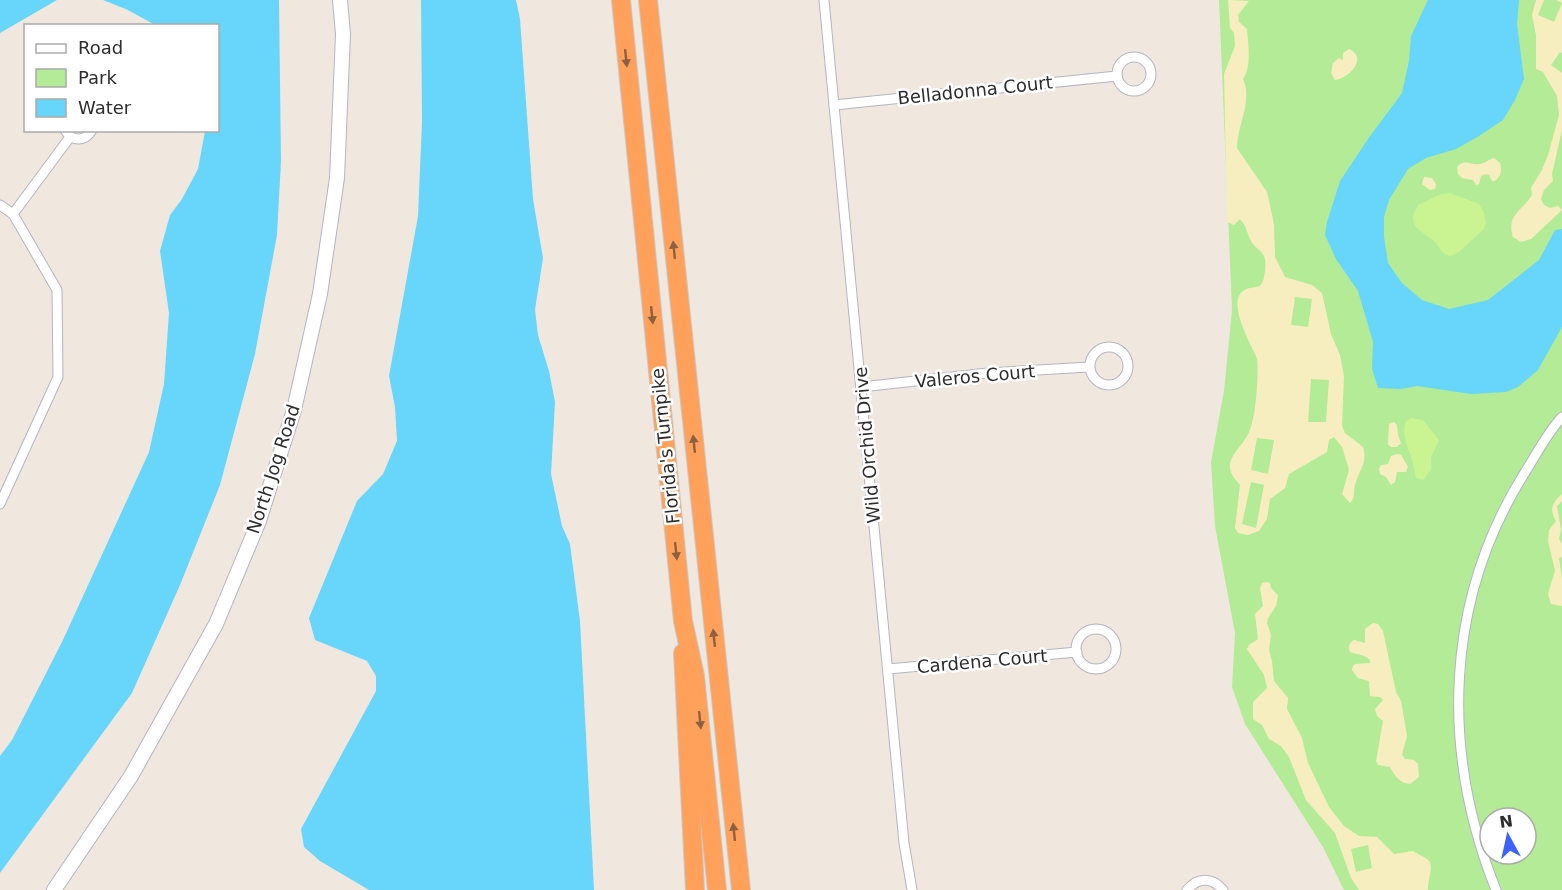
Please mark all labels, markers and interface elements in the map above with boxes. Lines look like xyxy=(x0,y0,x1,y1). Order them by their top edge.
legend xyxy=(24,24,219,132)
text: Road xyxy=(78,37,123,58)
one-way arrow xyxy=(621,49,631,68)
text: Park xyxy=(78,67,117,88)
street label: Belladonna Court xyxy=(896,71,1054,109)
text: Water xyxy=(78,97,132,118)
one-way arrow xyxy=(669,240,679,259)
one-way arrow xyxy=(647,305,657,324)
street label: Valeros Court xyxy=(914,360,1036,392)
street label: Wild Orchid Drive xyxy=(850,366,884,524)
street label: Florida's Turnpike xyxy=(646,367,684,525)
street label: North Jog Road xyxy=(242,402,304,536)
one-way arrow xyxy=(689,434,699,453)
one-way arrow xyxy=(671,541,681,560)
one-way arrow xyxy=(709,628,719,647)
street label: Cardena Court xyxy=(916,645,1048,677)
one-way arrow xyxy=(695,710,705,729)
north arrow xyxy=(1478,806,1538,866)
text: N xyxy=(1498,811,1514,832)
one-way arrow xyxy=(730,822,739,841)

